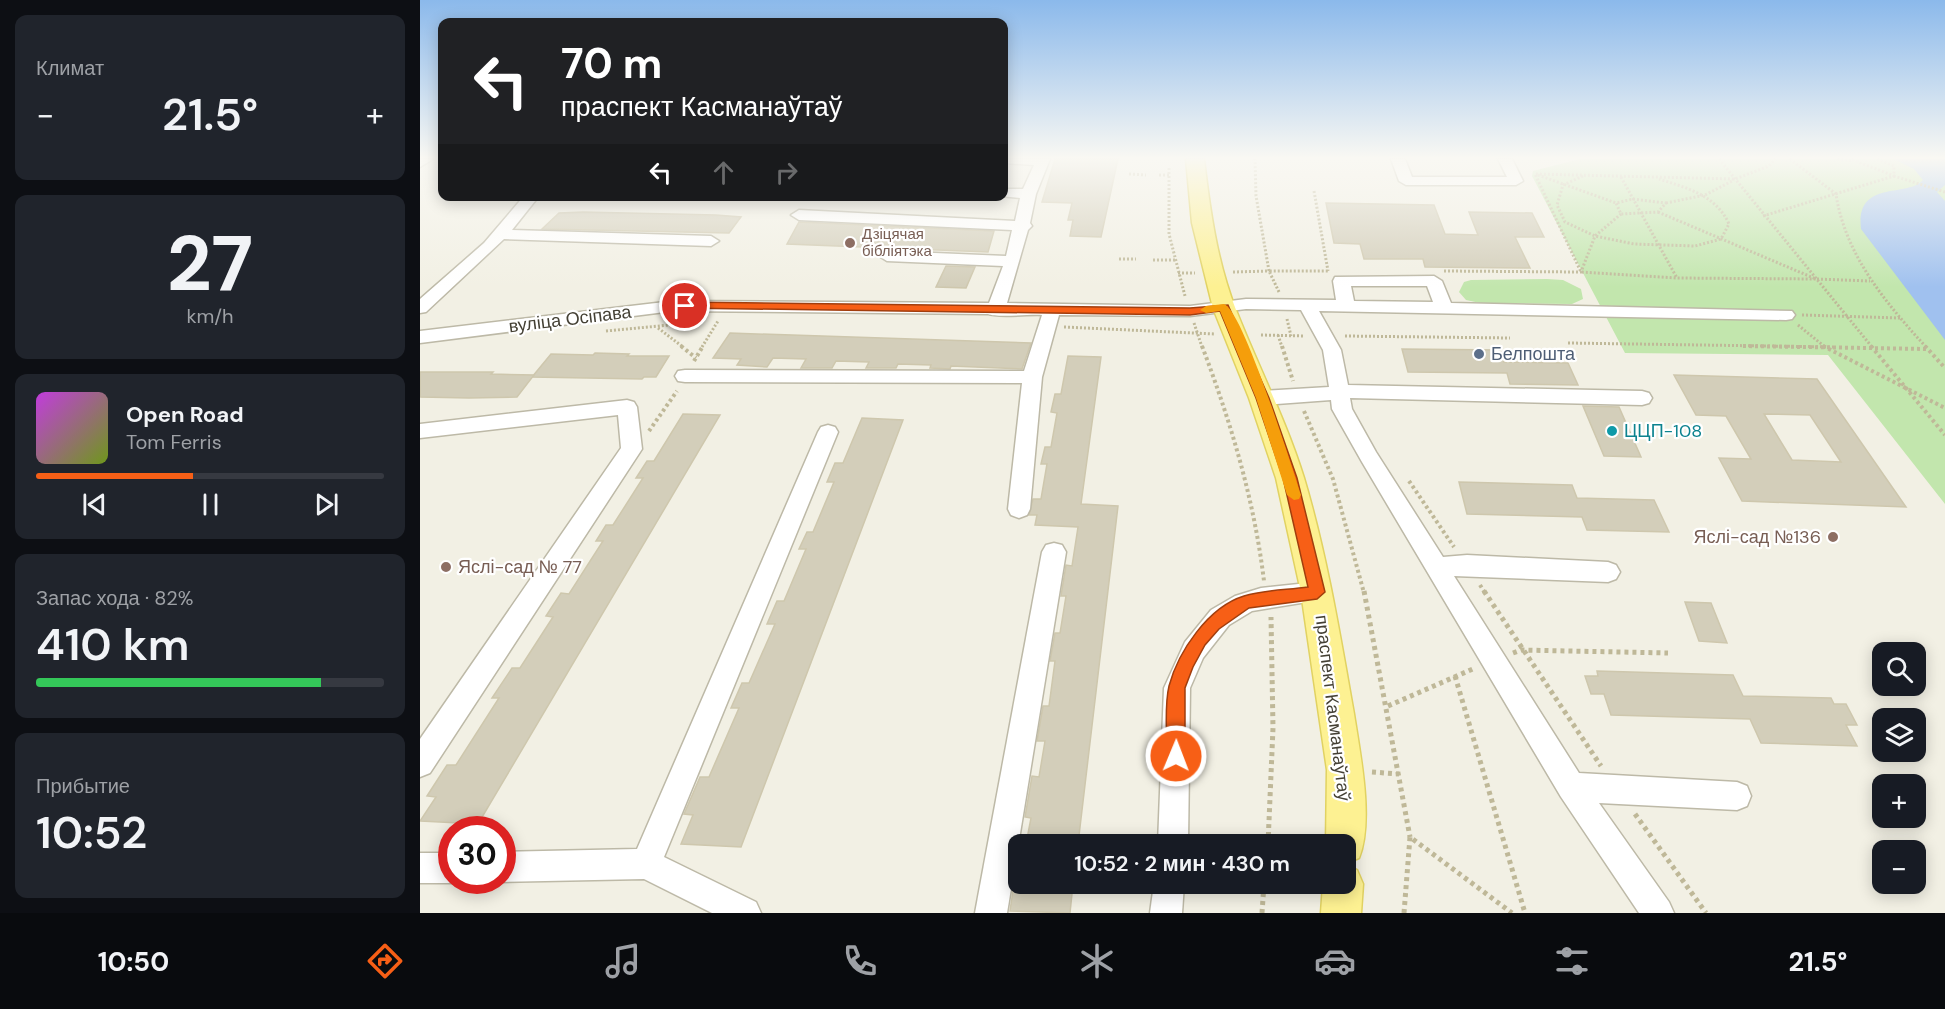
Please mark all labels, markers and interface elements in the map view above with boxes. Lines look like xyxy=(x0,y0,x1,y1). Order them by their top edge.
text: 70 m xyxy=(561,36,662,91)
icon: left xyxy=(462,42,540,120)
text: Климат xyxy=(36,55,104,81)
text: 21.5° xyxy=(162,85,258,144)
text: праспект Касманаўтаў xyxy=(561,89,842,124)
text: − xyxy=(36,93,54,136)
text: + xyxy=(366,93,384,136)
icon: left xyxy=(644,156,677,189)
icon: ahead xyxy=(707,156,740,189)
icon: right xyxy=(770,156,803,189)
text: 27 xyxy=(167,213,253,314)
place label: Дзіцячая бібліятэка xyxy=(862,224,932,261)
marker: Дзіцячая бібліятэка xyxy=(843,236,857,250)
pin xyxy=(659,280,710,331)
icon: arrive xyxy=(668,289,701,322)
street label: вуліца Осіпава xyxy=(507,299,634,338)
text: km/h xyxy=(186,303,234,329)
place label: Белпошта xyxy=(1491,342,1576,366)
marker: Белпошта xyxy=(1472,347,1486,361)
text: Open Road xyxy=(126,400,244,429)
place label: ЦЦП-108 xyxy=(1624,419,1702,443)
marker: ЦЦП-108 xyxy=(1605,424,1619,438)
text: Tom Ferris xyxy=(126,429,222,455)
icon: previous xyxy=(78,488,111,521)
icon: pause xyxy=(194,488,227,521)
icon: next xyxy=(310,488,343,521)
place label: Яслі-сад №136 xyxy=(1694,525,1821,549)
marker: Яслі-сад №136 xyxy=(1826,530,1840,544)
place label: Яслі-сад № 77 xyxy=(458,555,582,579)
marker: Яслі-сад № 77 xyxy=(439,560,453,574)
text: Запас хода · 82% xyxy=(36,585,193,611)
street label: праспект Касманаўтаў xyxy=(1310,613,1356,803)
text: 410 km xyxy=(36,615,189,674)
map controls xyxy=(1872,642,1926,894)
button: search xyxy=(1872,642,1926,696)
button: layers xyxy=(1872,708,1926,762)
position arrow xyxy=(1144,724,1208,788)
text: Прибытие xyxy=(36,773,130,799)
button: + xyxy=(1872,774,1926,828)
text: 10:52 xyxy=(36,803,147,862)
speed limit sign: 30 xyxy=(438,816,516,894)
button: − xyxy=(1872,840,1926,894)
text: 10:52 · 2 мин · 430 m xyxy=(1074,849,1290,878)
icon: directions xyxy=(364,940,406,982)
icon: music xyxy=(602,940,644,982)
icon: phone xyxy=(839,940,881,982)
icon: climate xyxy=(1076,940,1118,982)
icon: car xyxy=(1314,940,1356,982)
icon: filters xyxy=(1551,940,1593,982)
text: 10:50 xyxy=(98,944,169,979)
text: 21.5° xyxy=(1788,944,1847,979)

